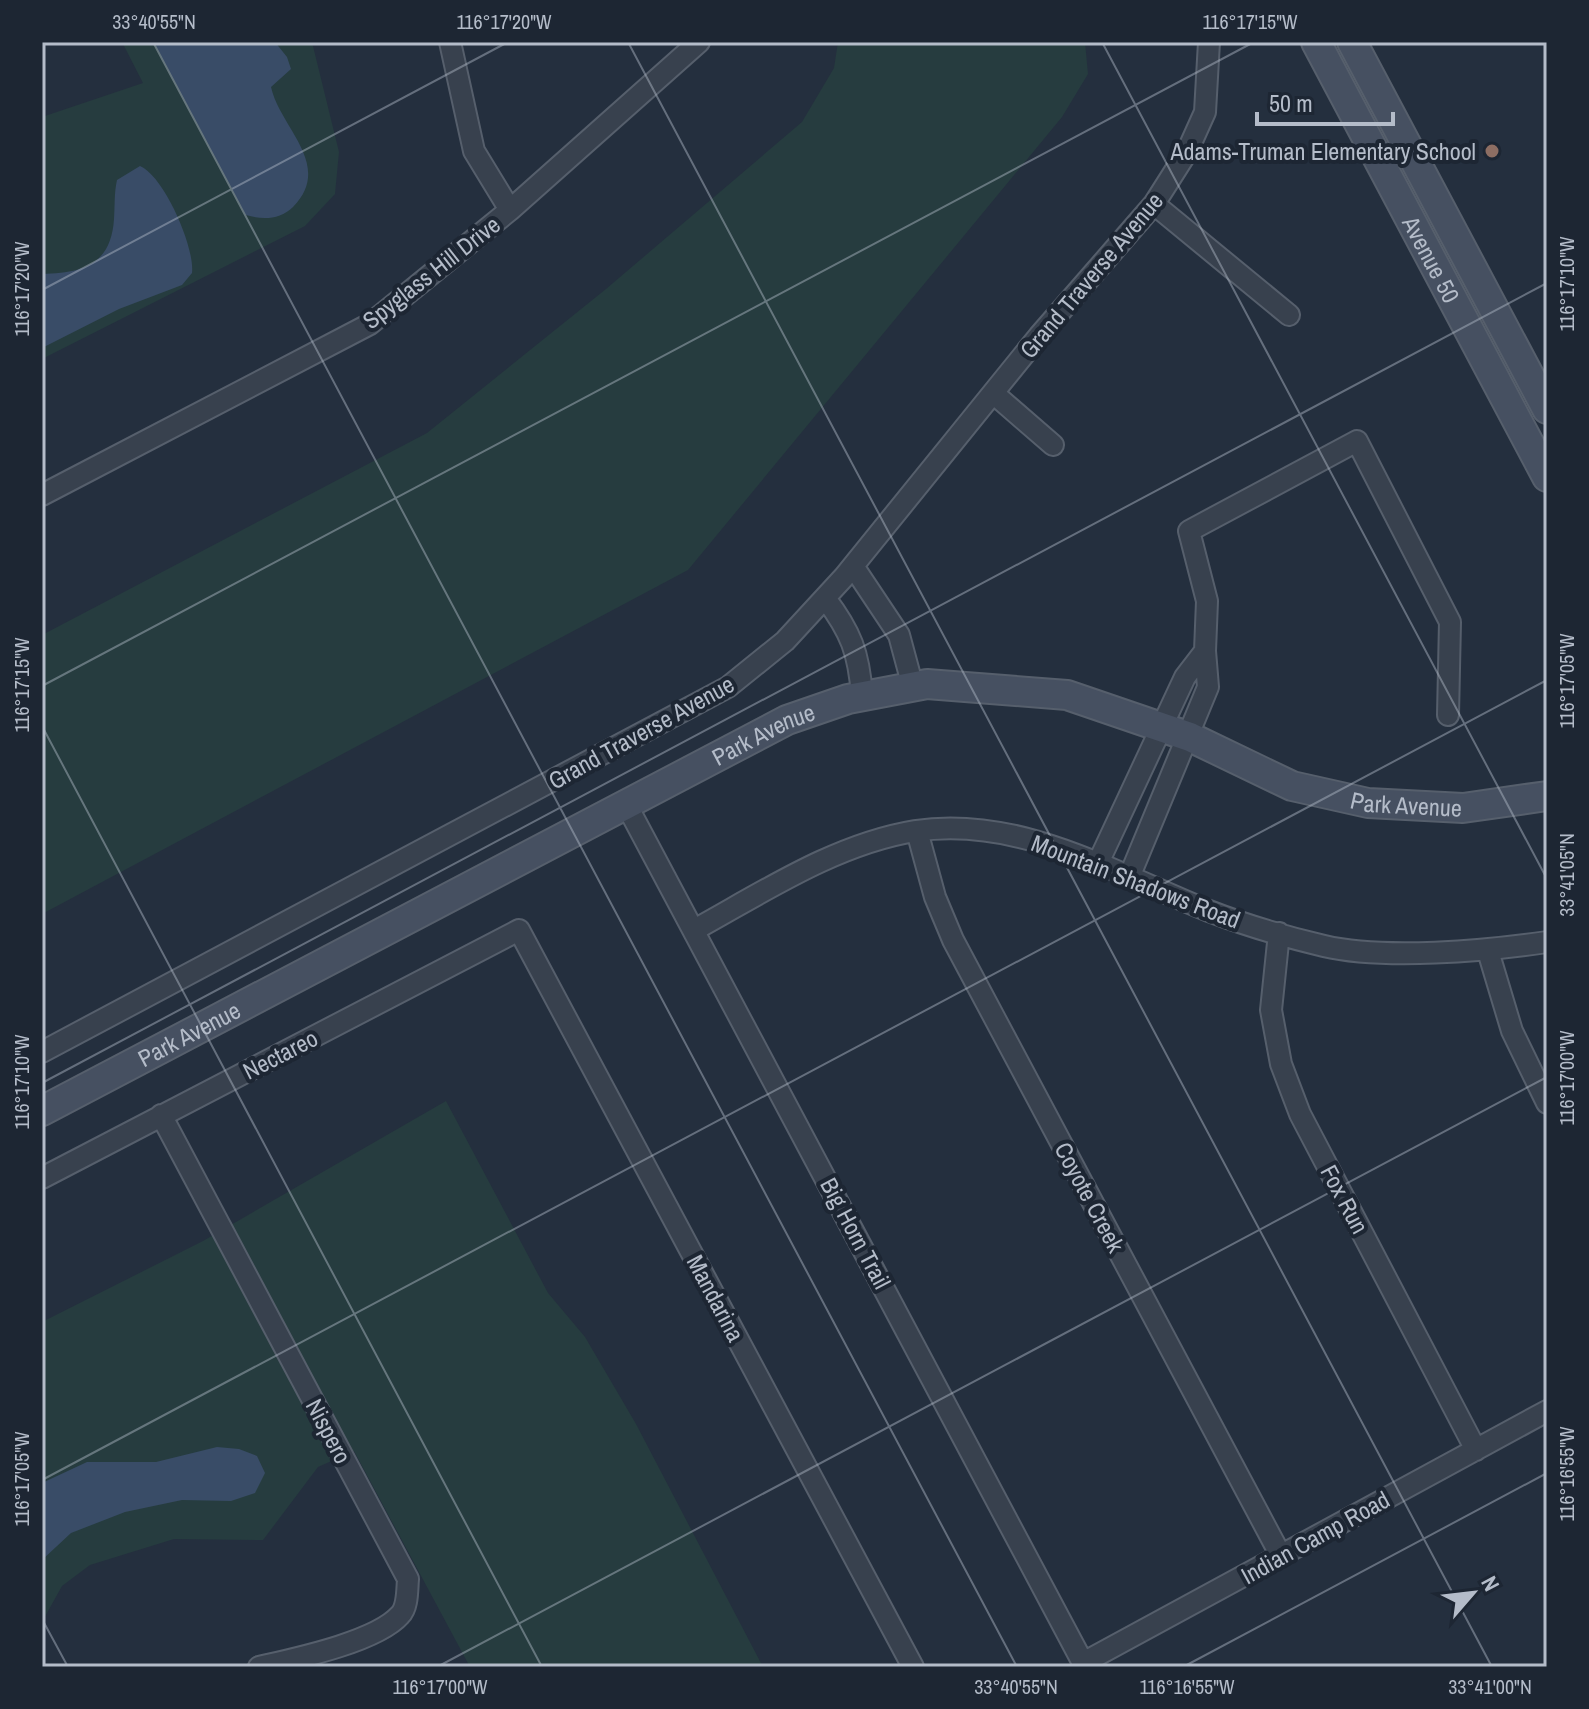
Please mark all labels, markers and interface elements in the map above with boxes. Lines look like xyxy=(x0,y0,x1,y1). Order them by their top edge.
text: 33°40'55"N xyxy=(112,8,196,35)
text: 116°17'20"W xyxy=(456,8,552,35)
text: 116°17'15"W xyxy=(1202,8,1298,35)
scale bar xyxy=(1257,76,1393,126)
text: 50 m xyxy=(1269,87,1313,119)
place label: Adams-Truman Elementary School xyxy=(1169,135,1476,167)
marker: Adams-Truman Elementary School xyxy=(1483,142,1501,160)
street label: Grand Traverse Avenue xyxy=(1012,185,1170,365)
street label: Spyglass Hill Drive xyxy=(356,208,506,336)
street label: Avenue 50 xyxy=(1395,209,1468,308)
text: 116°17'10"W xyxy=(1553,236,1580,332)
text: 116°17'20"W xyxy=(8,241,35,337)
text: 116°17'05"W xyxy=(1553,633,1580,729)
text: 116°17'15"W xyxy=(8,637,35,733)
street label: Grand Traverse Avenue xyxy=(542,668,740,796)
street label: Park Avenue xyxy=(706,696,819,773)
street label: Park Avenue xyxy=(1348,784,1463,824)
street label: Mountain Shadows Road xyxy=(1027,826,1245,936)
text: 33°41'05"N xyxy=(1553,833,1580,917)
street label: Park Avenue xyxy=(132,994,246,1074)
street label: Nectareo xyxy=(237,1022,323,1086)
text: 116°17'00"W xyxy=(1553,1030,1580,1126)
text: 116°17'10"W xyxy=(8,1034,35,1130)
street label: Coyote Creek xyxy=(1048,1136,1132,1258)
street label: Fox Run xyxy=(1314,1159,1376,1239)
street label: Big Horn Trail xyxy=(813,1172,899,1294)
street label: Mandarina xyxy=(680,1249,752,1347)
street label: Nispero xyxy=(299,1393,359,1469)
text: 116°16'55"W xyxy=(1553,1426,1580,1522)
text: 116°17'05"W xyxy=(8,1431,35,1527)
street label: Indian Camp Road xyxy=(1235,1483,1395,1591)
north arrow xyxy=(1433,1553,1513,1633)
text: N xyxy=(1474,1571,1507,1596)
text: 116°17'00"W xyxy=(392,1673,488,1700)
text: 33°40'55"N xyxy=(974,1673,1058,1700)
text: 116°16'55"W xyxy=(1139,1673,1235,1700)
text: 33°41'00"N xyxy=(1448,1673,1532,1700)

